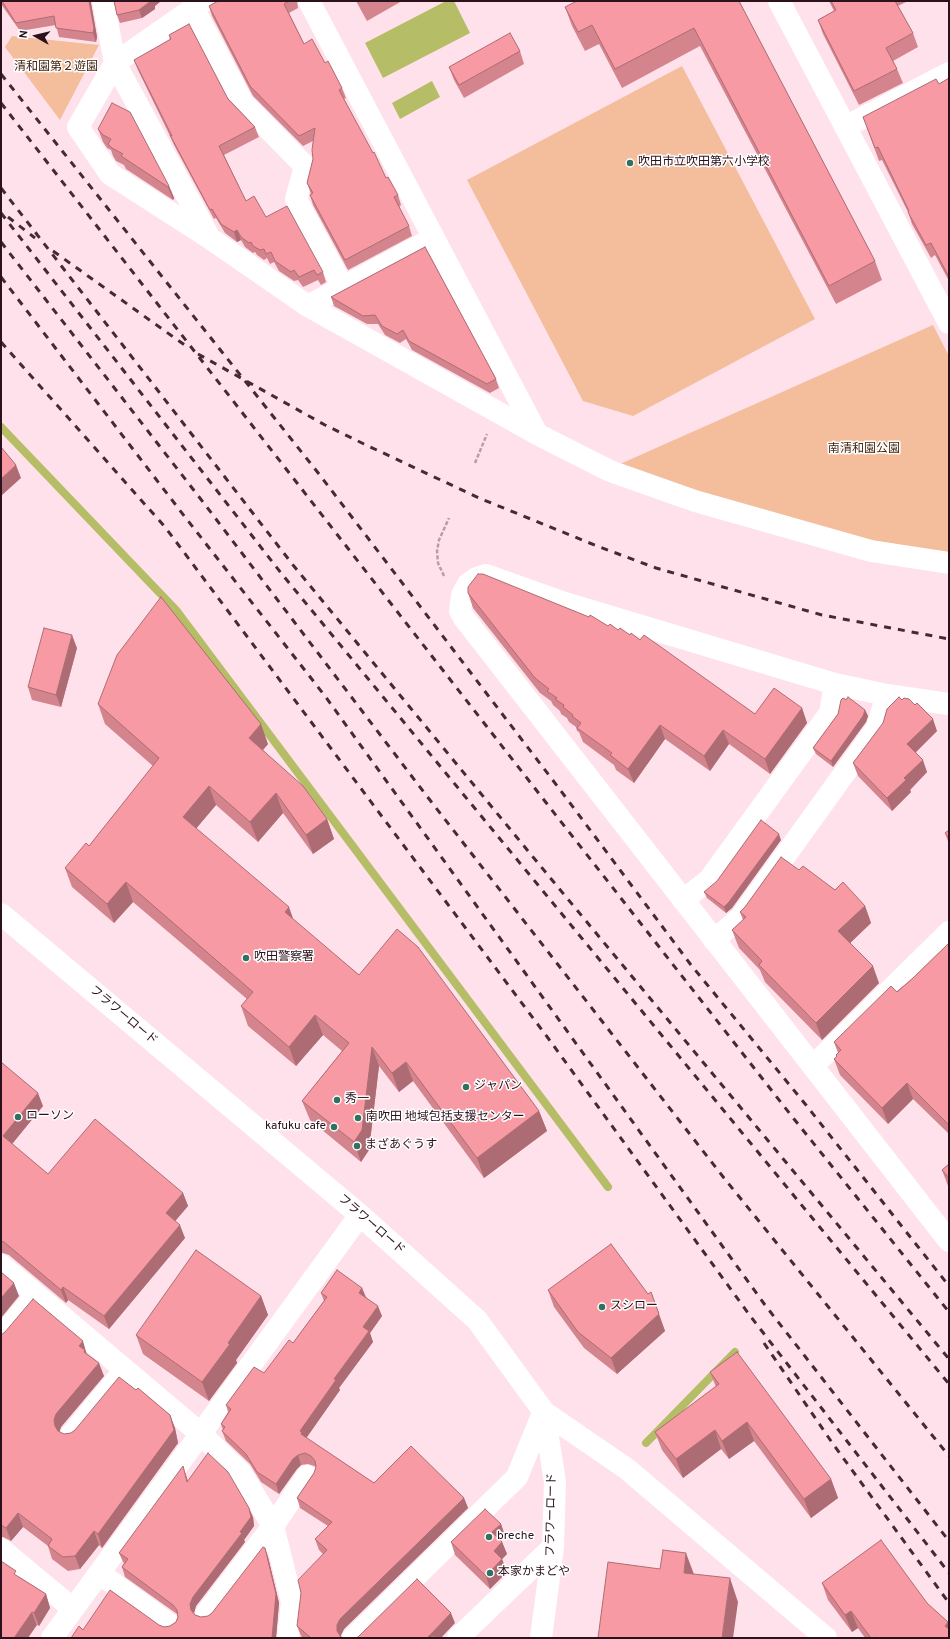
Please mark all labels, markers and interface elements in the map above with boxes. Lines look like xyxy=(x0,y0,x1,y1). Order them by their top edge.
north arrow xyxy=(16,16,56,56)
text: N xyxy=(17,29,32,39)
park label: 清和園第２遊園 xyxy=(14,61,98,75)
place label: 吹田市立吹田第六小学校 xyxy=(638,156,770,170)
marker: 吹田市立吹田第六小学校 xyxy=(625,158,635,168)
park label: 南清和園公園 xyxy=(828,443,900,457)
place label: 吹田警察署 xyxy=(254,951,314,965)
marker: 吹田警察署 xyxy=(241,953,251,963)
street label: フラワーロード xyxy=(86,983,160,1049)
place label: ジャパン xyxy=(474,1080,522,1094)
marker: ジャパン xyxy=(461,1082,471,1092)
place label: 秀一 xyxy=(345,1093,369,1107)
marker: 秀一 xyxy=(332,1095,342,1105)
place label: ローソン xyxy=(26,1110,74,1124)
place label: 南吹田 地域包括支援センター xyxy=(366,1111,525,1125)
marker: ローソン xyxy=(13,1112,23,1122)
marker: 南吹田 地域包括支援センター xyxy=(353,1113,363,1123)
place label: kafuku cafe xyxy=(265,1120,326,1134)
marker: kafuku cafe xyxy=(329,1122,339,1132)
place label: まざあぐうす xyxy=(365,1139,437,1153)
marker: まざあぐうす xyxy=(352,1141,362,1151)
street label: フラワーロード xyxy=(335,1192,407,1258)
place label: スシロー xyxy=(610,1300,658,1314)
marker: スシロー xyxy=(597,1302,607,1312)
street label: フラワーロード xyxy=(544,1473,560,1557)
place label: breche xyxy=(497,1530,534,1544)
marker: breche xyxy=(484,1532,494,1542)
place label: 本家かまどや xyxy=(498,1566,570,1580)
marker: 本家かまどや xyxy=(485,1568,495,1578)

